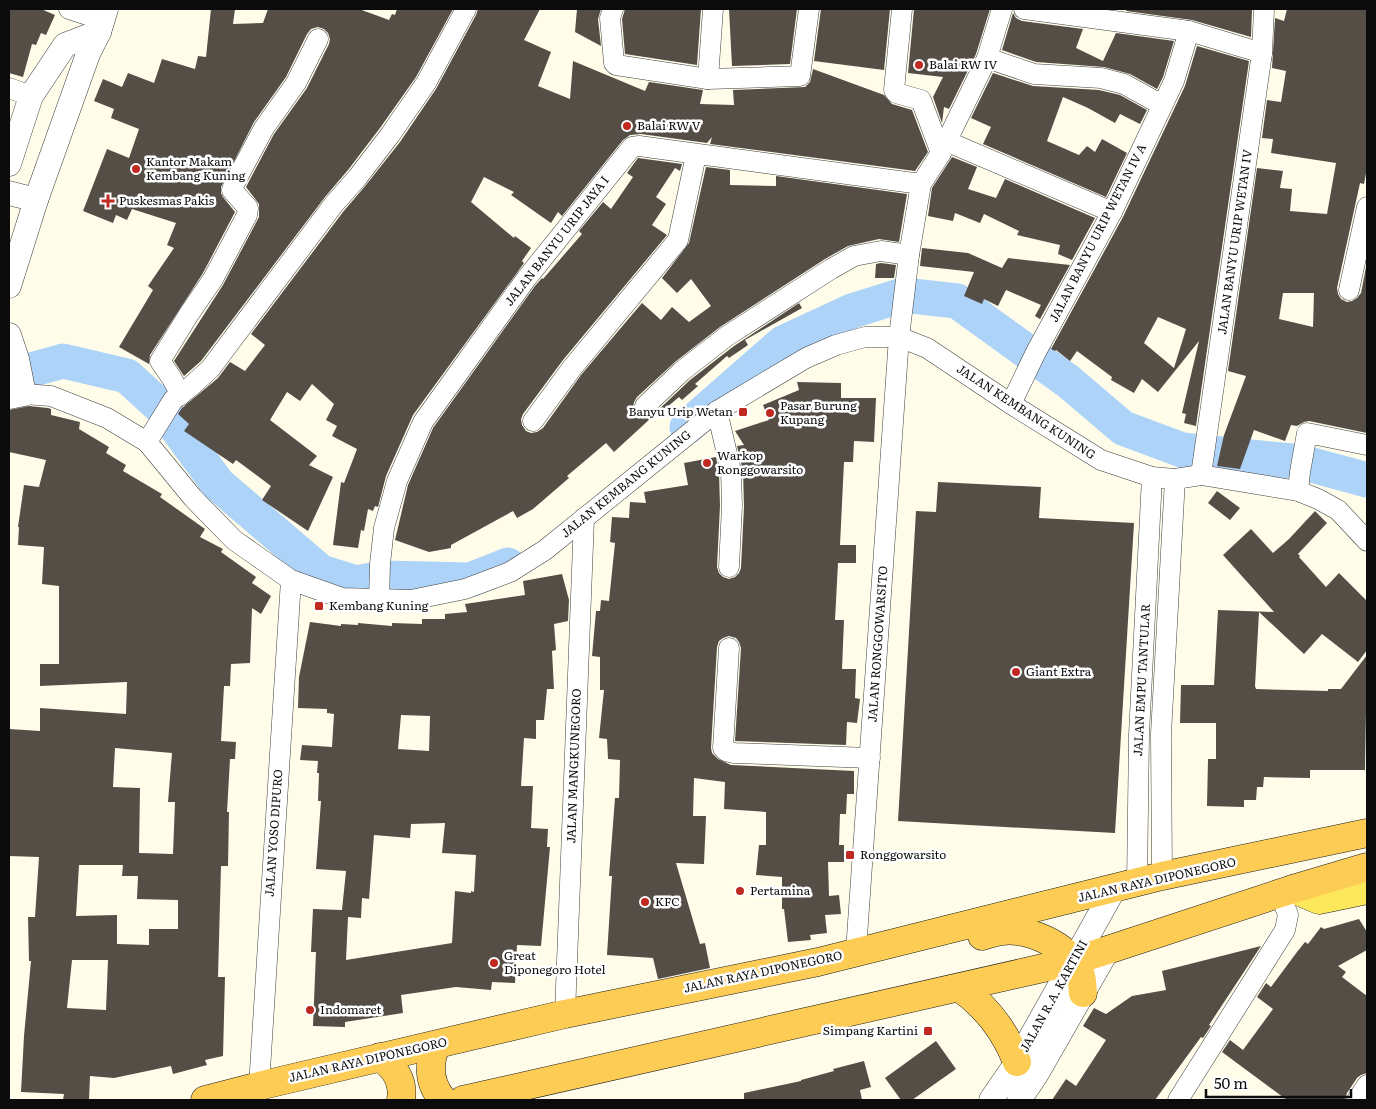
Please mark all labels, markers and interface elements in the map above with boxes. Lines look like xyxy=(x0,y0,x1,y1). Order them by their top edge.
place label: Balai RW IV xyxy=(929,55,998,73)
marker: Balai RW IV xyxy=(913,59,925,71)
place label: Balai RW V xyxy=(637,116,701,134)
marker: Balai RW V xyxy=(621,120,633,132)
street label: JALAN BANYU URIP WETAN IV A xyxy=(1044,140,1150,325)
street label: JALAN BANYU URIP WETAN IV xyxy=(1212,148,1256,336)
place label: Kantor Makam Kembang Kuning xyxy=(146,152,246,184)
marker: Kantor Makam Kembang Kuning xyxy=(130,163,142,175)
street label: JALAN BANYU URIP JAYA I xyxy=(500,172,613,309)
place label: Puskesmas Pakis xyxy=(119,191,215,209)
marker: Puskesmas Pakis xyxy=(101,194,115,208)
street label: JALAN KEMBANG KUNING xyxy=(954,359,1100,463)
place label: Pasar Burung Kupang xyxy=(780,396,857,428)
place label: Banyu Urip Wetan xyxy=(628,402,733,420)
marker: Banyu Urip Wetan xyxy=(737,406,749,418)
marker: Pasar Burung Kupang xyxy=(764,407,776,419)
street label: JALAN KEMBANG KUNING xyxy=(557,425,694,541)
place label: Warkop Ronggowarsito xyxy=(717,446,803,478)
marker: Warkop Ronggowarsito xyxy=(701,457,713,469)
street label: JALAN RONGGOWARSITO xyxy=(863,565,891,723)
place label: Kembang Kuning xyxy=(329,596,429,614)
marker: Kembang Kuning xyxy=(313,600,325,612)
street label: JALAN EMPU TANTULAR xyxy=(1128,603,1154,757)
place label: Giant Extra xyxy=(1026,662,1092,680)
marker: Giant Extra xyxy=(1010,666,1022,678)
street label: JALAN MANGKUNEGORO xyxy=(561,688,585,844)
street label: JALAN YOSO DIPURO xyxy=(260,769,286,897)
place label: Ronggowarsito xyxy=(860,845,946,863)
marker: Ronggowarsito xyxy=(844,849,856,861)
street label: JALAN RAYA DIPONEGORO xyxy=(1076,852,1238,906)
place label: Pertamina xyxy=(750,881,811,899)
marker: Pertamina xyxy=(734,885,746,897)
place label: KFC xyxy=(655,892,680,910)
marker: KFC xyxy=(639,896,651,908)
street label: JALAN R.A. KARTINI xyxy=(1015,936,1092,1055)
street label: JALAN RAYA DIPONEGORO xyxy=(682,945,844,997)
place label: Great Diponegoro Hotel xyxy=(504,946,606,978)
marker: Great Diponegoro Hotel xyxy=(488,957,500,969)
place label: Indomaret xyxy=(320,1000,382,1018)
marker: Indomaret xyxy=(304,1004,316,1016)
place label: Simpang Kartini xyxy=(823,1021,918,1039)
marker: Simpang Kartini xyxy=(922,1025,934,1037)
street label: JALAN RAYA DIPONEGORO xyxy=(287,1032,449,1086)
scale bar xyxy=(1206,1066,1351,1098)
text: 50 m xyxy=(1214,1071,1248,1094)

